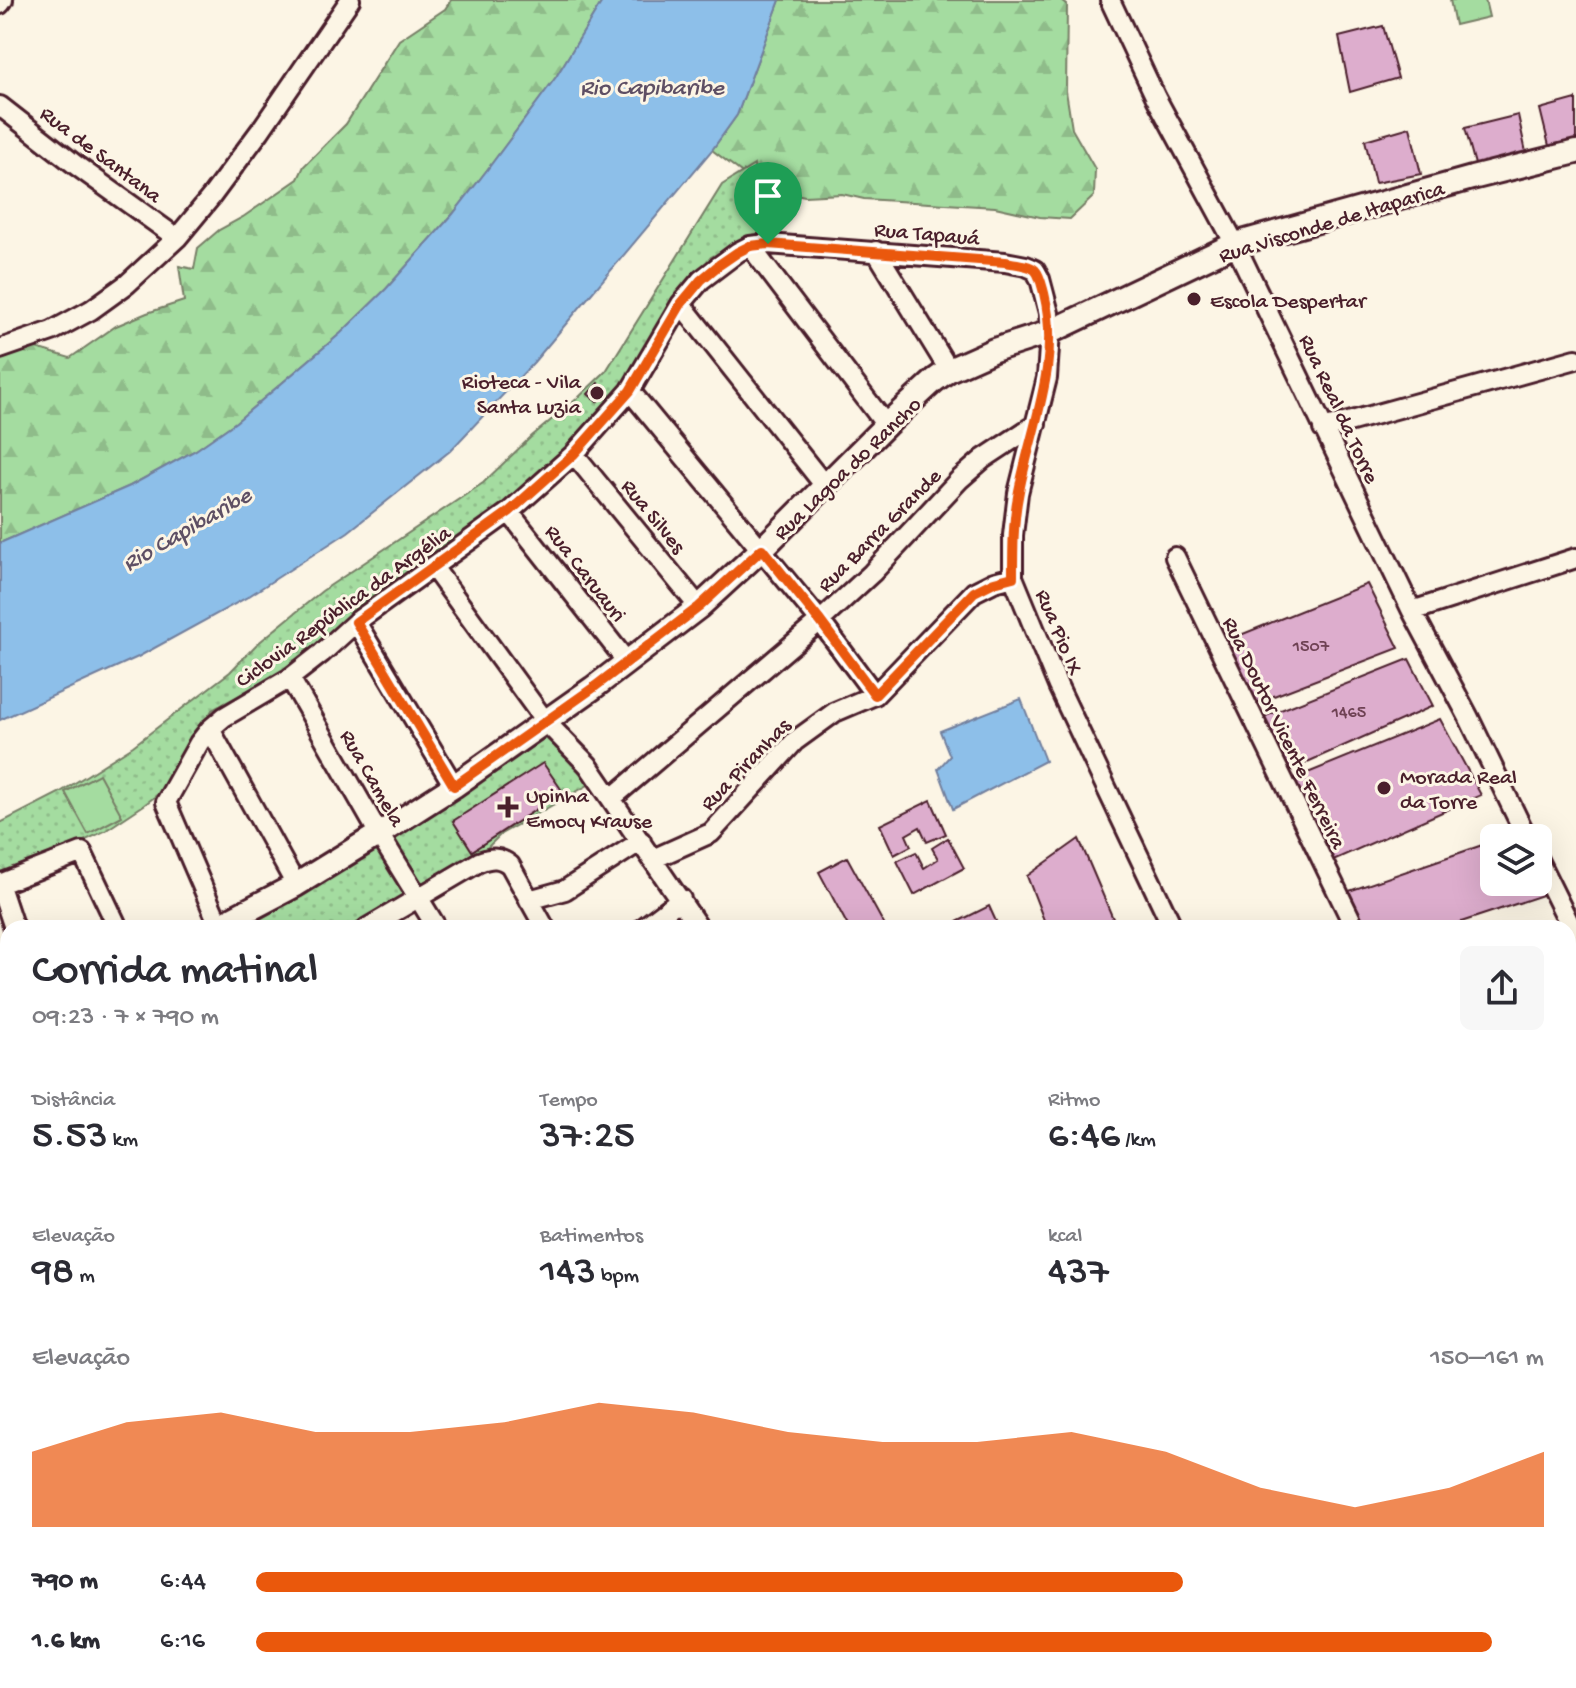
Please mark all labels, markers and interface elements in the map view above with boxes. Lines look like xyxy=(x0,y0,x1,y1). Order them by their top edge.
water label: Rio Capibaribe xyxy=(580,75,726,104)
street label: Rua de Santana xyxy=(34,102,166,211)
pin xyxy=(734,162,802,244)
icon: arrive xyxy=(746,174,790,218)
street label: Rua Visconde de Itaparica xyxy=(1216,177,1449,271)
street label: Rua Tapauá xyxy=(873,218,981,254)
marker: Escola Despertar xyxy=(1185,290,1203,308)
place label: Escola Despertar xyxy=(1210,290,1368,316)
street label: Rua Real da Torre xyxy=(1291,331,1384,489)
place label: Rioteca - Vila Santa Luzia xyxy=(462,371,582,422)
marker: Rioteca - Vila Santa Luzia xyxy=(588,384,606,402)
street label: Rua Lagoa do Rancho xyxy=(769,393,928,547)
street label: Rua Barra Grande xyxy=(814,464,949,599)
street label: Rua Silves xyxy=(614,475,690,561)
water label: Rio Capibaribe xyxy=(118,482,259,580)
street label: Ciclovia República da Argélia xyxy=(232,521,458,695)
street label: Rua Caruauri xyxy=(538,521,630,628)
street label: Rua Pio IX xyxy=(1028,586,1087,680)
street label: Rua Doutor Vicente Ferreira xyxy=(1215,613,1350,855)
house number: 1507 xyxy=(1292,637,1330,658)
house number: 1465 xyxy=(1331,703,1366,724)
street label: Rua Piranhas xyxy=(696,713,798,818)
street label: Rua Camela xyxy=(332,726,409,833)
place label: Morada Real da Torre xyxy=(1400,766,1517,817)
marker: Morada Real da Torre xyxy=(1375,779,1393,797)
place label: Upinha Emocy Krause xyxy=(526,785,653,836)
marker: Upinha Emocy Krause xyxy=(497,796,519,818)
map controls xyxy=(1480,824,1552,896)
button: layers xyxy=(1480,824,1552,896)
button: share xyxy=(1460,946,1544,1030)
text: Corrida matinal xyxy=(32,947,318,999)
text: 09:23 · 7 × 790 m xyxy=(32,1003,219,1034)
text: Distância xyxy=(32,1088,115,1114)
text: Tempo xyxy=(540,1088,598,1114)
text: Ritmo xyxy=(1048,1088,1100,1114)
text: 5.53 xyxy=(32,1114,107,1161)
text: 37:25 xyxy=(540,1114,635,1161)
text: 6:46 xyxy=(1048,1114,1120,1161)
text: km xyxy=(107,1128,138,1154)
text: /km xyxy=(1120,1128,1156,1154)
text: Elevação xyxy=(32,1224,115,1250)
text: Batimentos xyxy=(540,1224,643,1250)
text: kcal xyxy=(1048,1224,1082,1250)
text: 98 xyxy=(32,1250,74,1297)
text: 143 xyxy=(540,1250,596,1297)
text: 437 xyxy=(1048,1250,1109,1297)
text: m xyxy=(74,1264,95,1290)
text: bpm xyxy=(596,1264,639,1290)
text: Elevação xyxy=(32,1344,130,1375)
text: 150–161 m xyxy=(1430,1344,1544,1375)
text: 790 m xyxy=(32,1567,98,1598)
text: 6:44 xyxy=(160,1567,206,1598)
text: 1.6 km xyxy=(32,1627,100,1658)
text: 6:16 xyxy=(160,1627,205,1658)

